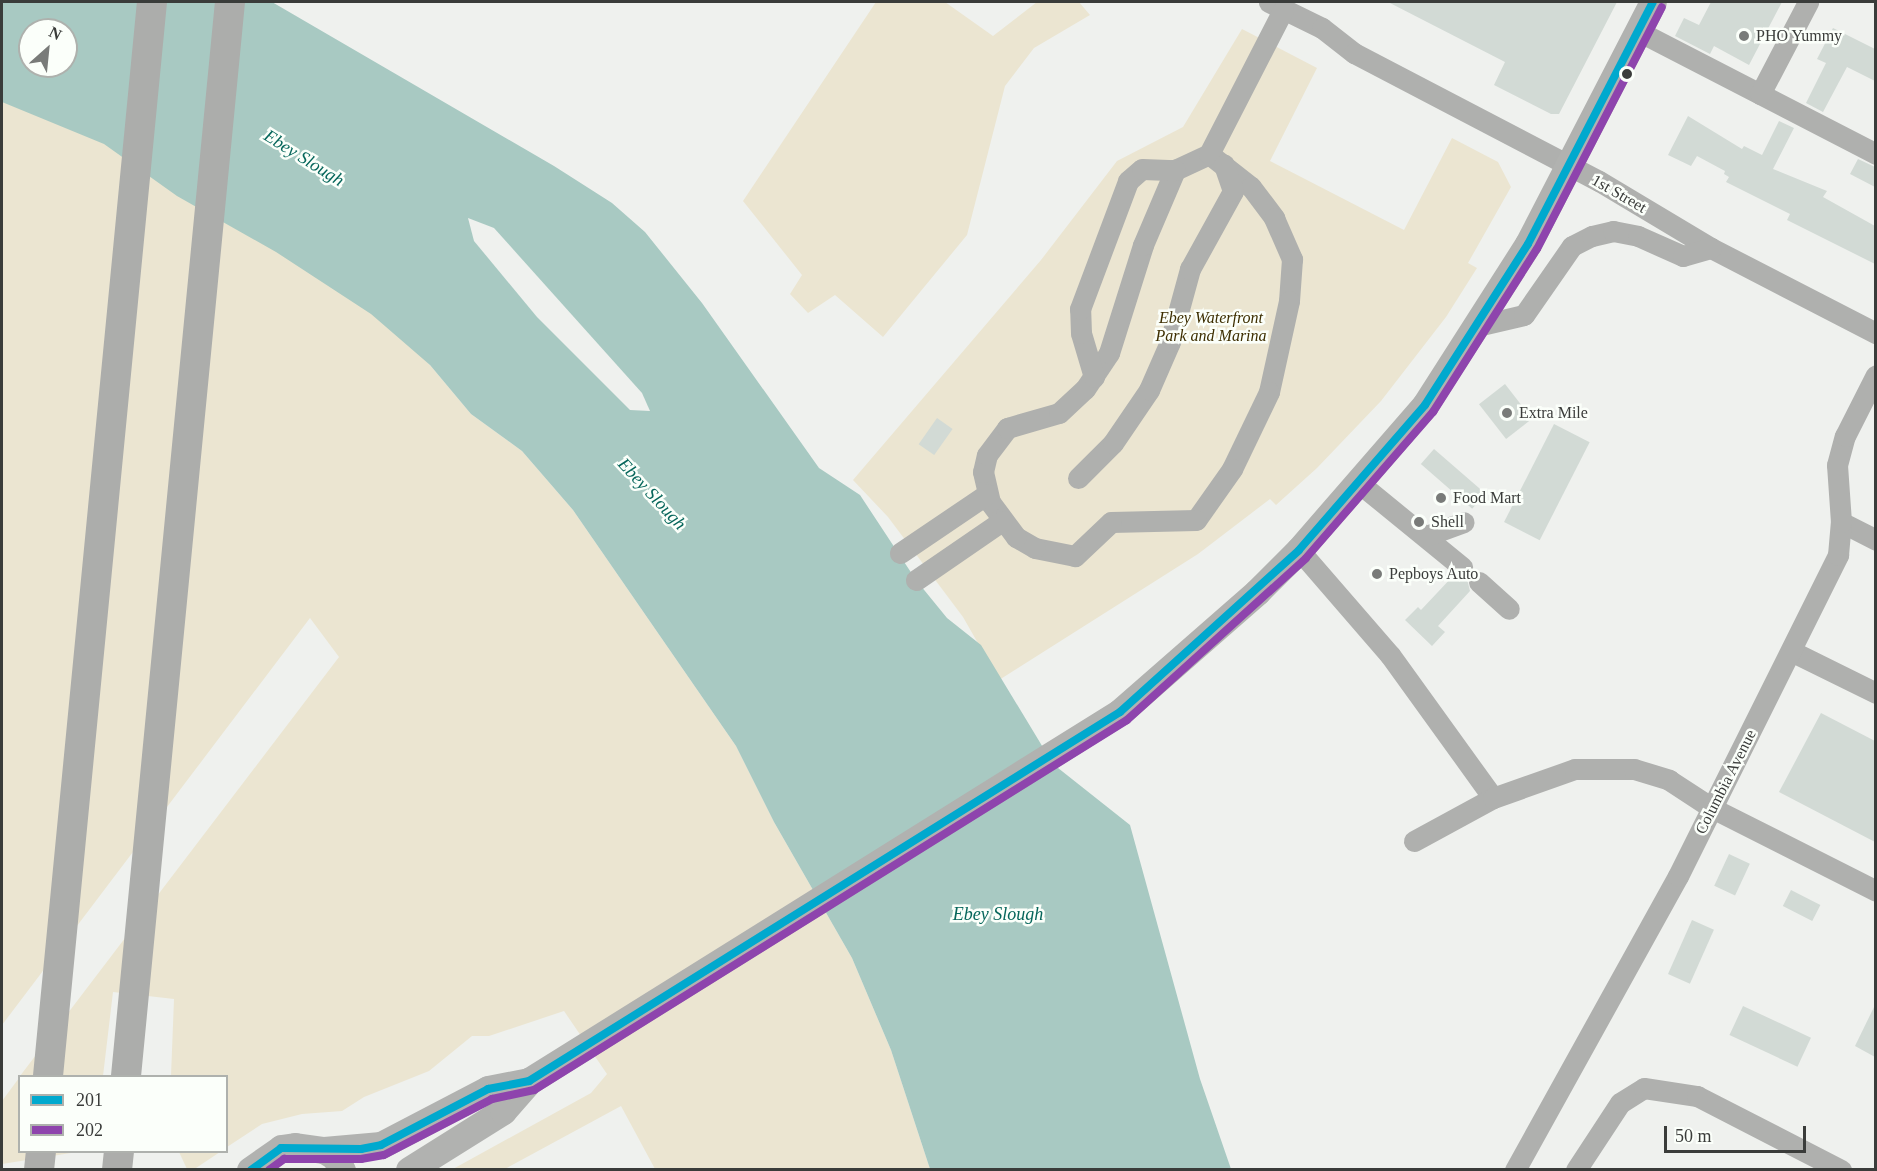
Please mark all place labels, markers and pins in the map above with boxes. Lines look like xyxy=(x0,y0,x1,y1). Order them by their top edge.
place label: PHO Yummy xyxy=(1756,26,1843,46)
marker: PHO Yummy xyxy=(1737,29,1751,43)
unlabelled marker xyxy=(1621,68,1633,80)
place label: Extra Mile xyxy=(1519,403,1588,423)
marker: Extra Mile xyxy=(1500,406,1514,420)
place label: Food Mart xyxy=(1453,488,1521,508)
marker: Food Mart xyxy=(1434,491,1448,505)
place label: Shell xyxy=(1431,512,1464,532)
marker: Shell xyxy=(1412,515,1426,529)
place label: Pepboys Auto xyxy=(1389,564,1479,584)
marker: Pepboys Auto xyxy=(1370,567,1384,581)

